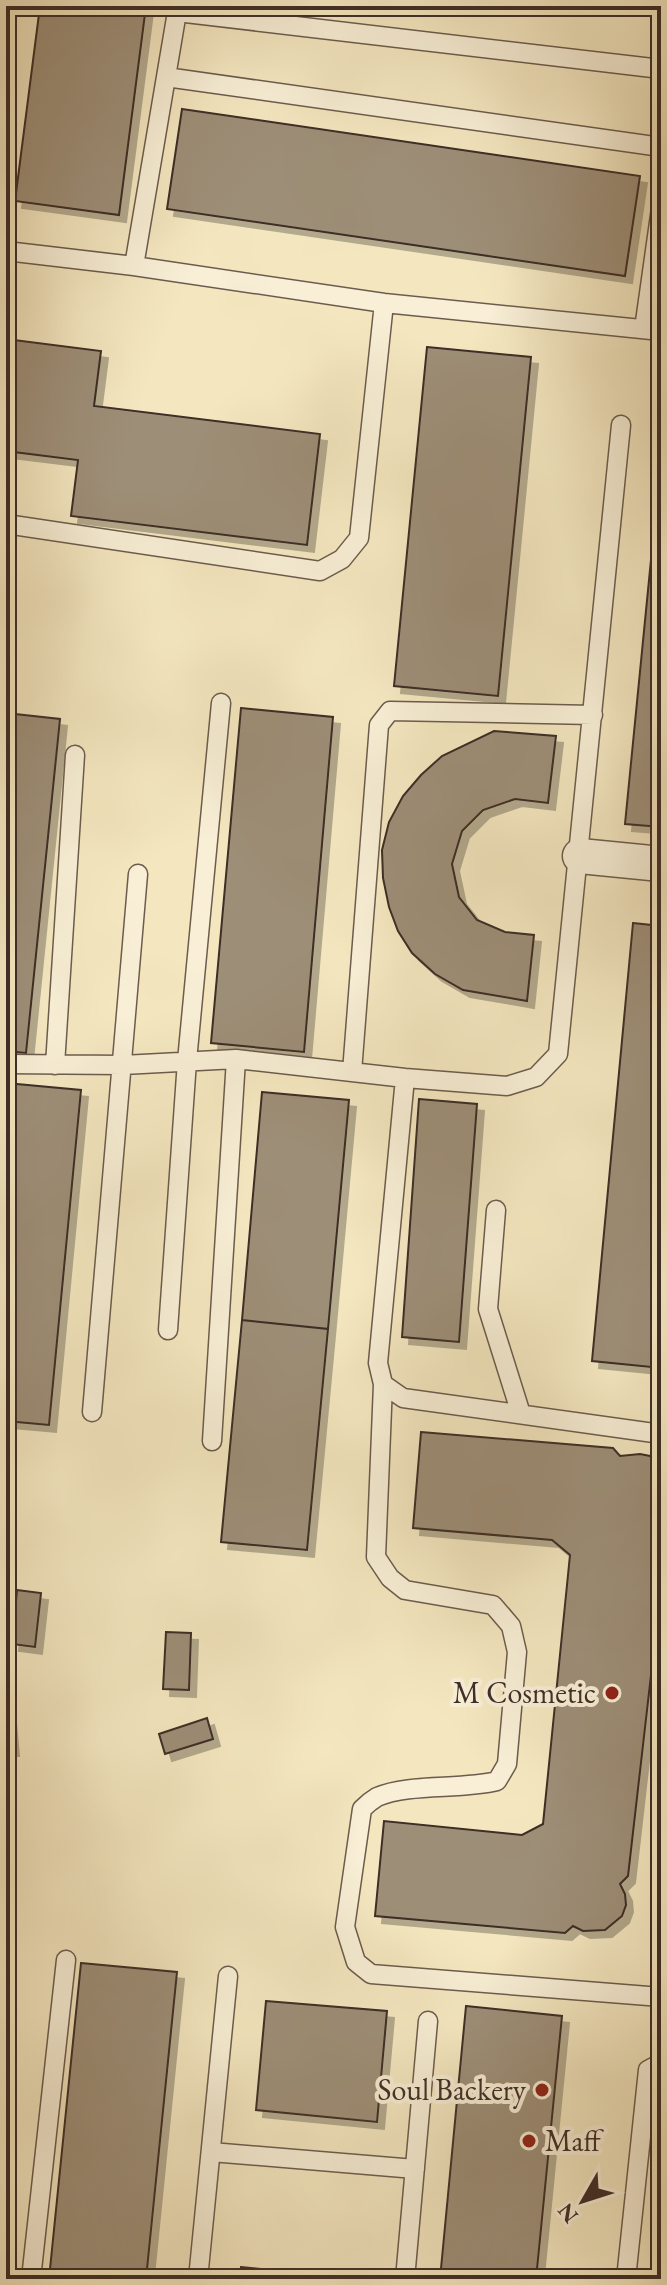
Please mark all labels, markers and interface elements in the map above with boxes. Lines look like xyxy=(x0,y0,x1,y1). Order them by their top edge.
place label: M Cosmetic xyxy=(453,1673,596,1712)
marker: M Cosmetic xyxy=(603,1684,621,1702)
place label: Soul Backery xyxy=(377,2070,527,2109)
marker: Soul Backery xyxy=(533,2081,551,2099)
place label: Maff xyxy=(545,2121,604,2160)
marker: Maff xyxy=(520,2132,538,2150)
north arrow xyxy=(543,2161,623,2241)
text: N xyxy=(551,2197,585,2229)

